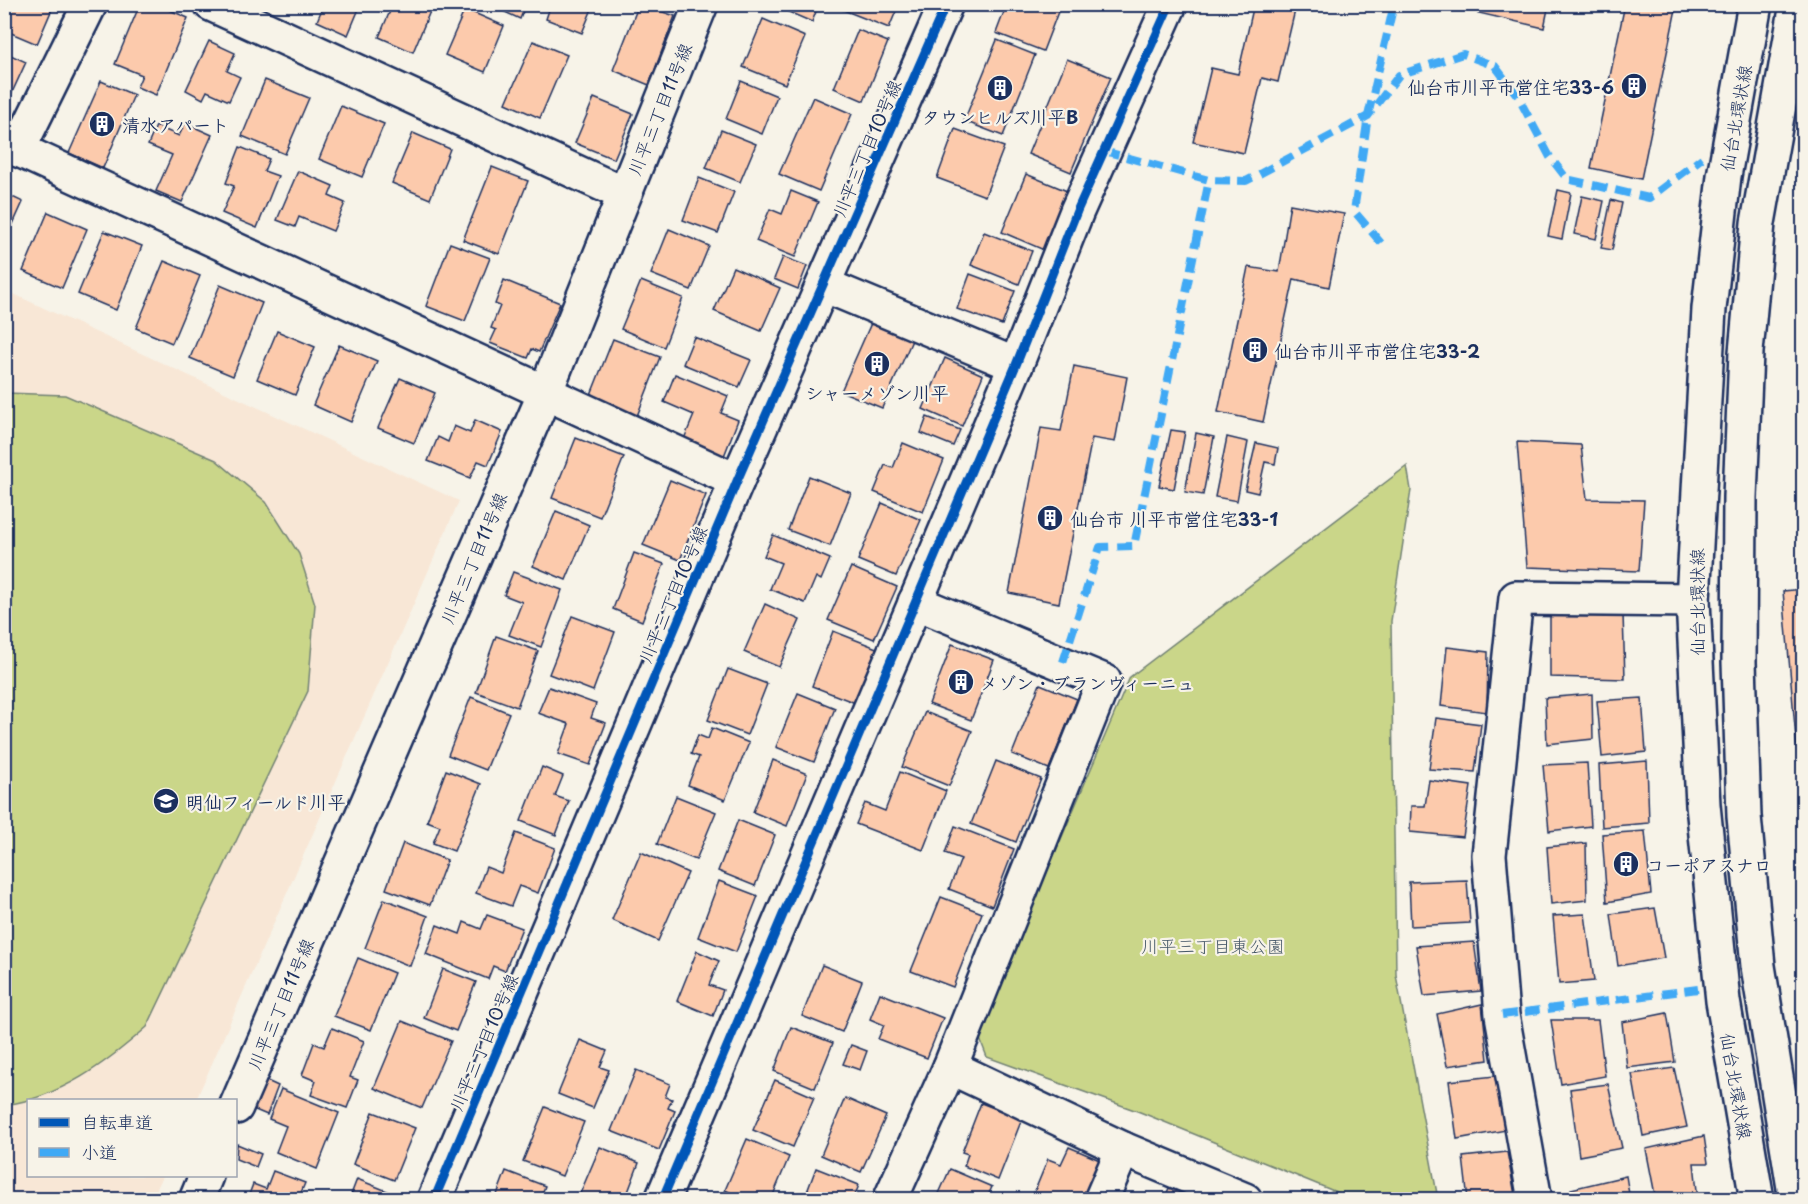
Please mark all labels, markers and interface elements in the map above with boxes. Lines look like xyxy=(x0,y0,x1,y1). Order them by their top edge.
street label: 川平三丁目11号線 xyxy=(620,39,698,179)
street label: 仙台北環状線 xyxy=(1712,62,1758,174)
building icon: 仙台市川平市営住宅33-6 xyxy=(1619,71,1649,101)
building icon: タウンヒルズ川平B xyxy=(985,73,1015,103)
place label: 仙台市川平市営住宅33-6 xyxy=(1407,73,1614,100)
street label: 川平三丁目10号線 xyxy=(825,75,907,221)
place label: タウンヒルズ川平B xyxy=(922,103,1078,130)
building icon: 清水アパート xyxy=(87,109,117,139)
place label: 清水アパート xyxy=(122,111,229,138)
building icon: 仙台市川平市営住宅33-2 xyxy=(1240,335,1270,365)
place label: 仙台市川平市営住宅33-2 xyxy=(1274,337,1480,364)
building icon: シャーメゾン川平 xyxy=(862,349,892,379)
place label: シャーメゾン川平 xyxy=(805,379,949,406)
street label: 川平三丁目11号線 xyxy=(433,488,513,628)
building icon: 仙台市 川平市営住宅33-1 xyxy=(1035,503,1065,533)
place label: 仙台市 川平市営住宅33-1 xyxy=(1070,505,1279,532)
street label: 川平三丁目10号線 xyxy=(631,521,713,667)
street label: 仙台北環状線 xyxy=(1683,548,1710,656)
building icon: メゾン・ブランヴィーニュ xyxy=(946,667,976,697)
place label: メゾン・ブランヴィーニュ xyxy=(980,669,1195,696)
school or university icon: 明仙フィールド川平 xyxy=(151,786,181,816)
place label: 明仙フィールド川平 xyxy=(186,788,346,815)
building icon: コーポアスナロ xyxy=(1611,849,1641,879)
place label: コーポアスナロ xyxy=(1646,851,1772,878)
park label: 川平三丁目東公園 xyxy=(1141,932,1285,959)
street label: 川平三丁目11号線 xyxy=(240,934,320,1074)
street label: 川平三丁目10号線 xyxy=(442,969,524,1115)
street label: 仙台北環状線 xyxy=(1714,1030,1760,1142)
legend xyxy=(27,1099,237,1177)
text: 自転車道 xyxy=(81,1108,153,1135)
text: 小道 xyxy=(81,1138,117,1165)

